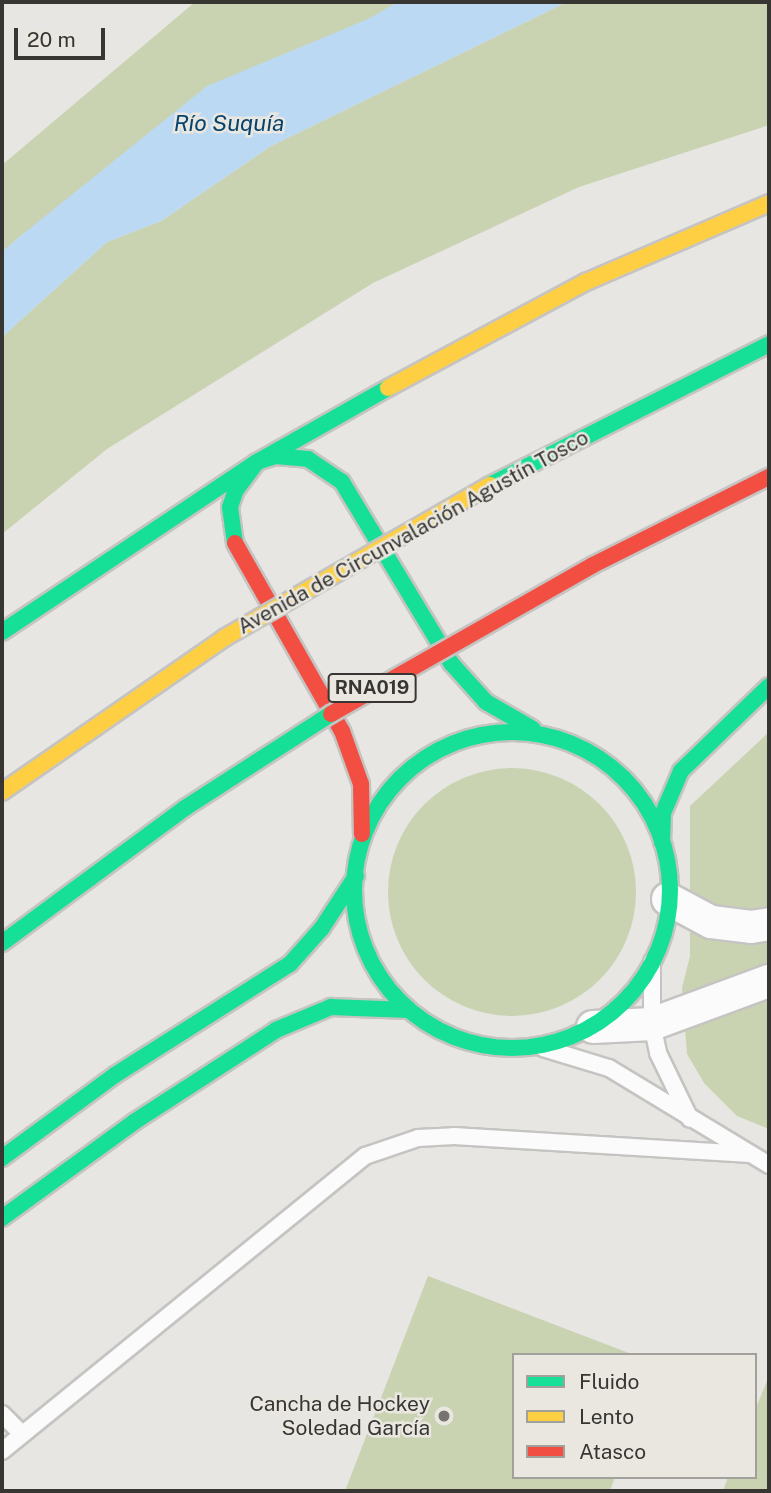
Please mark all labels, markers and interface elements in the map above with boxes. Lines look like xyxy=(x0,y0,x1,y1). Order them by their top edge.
scale bar xyxy=(18,14,108,58)
text: 20 m xyxy=(27,27,76,52)
water label: Río Suquía xyxy=(174,109,284,137)
street label: Avenida de Circunvalación Agustín Tosco xyxy=(233,425,593,639)
road number: RNA019 xyxy=(326,673,418,704)
legend xyxy=(512,1353,757,1479)
text: Fluido xyxy=(579,1369,639,1394)
place label: Cancha de Hockey Soledad García xyxy=(249,1391,430,1441)
text: Lento xyxy=(579,1404,634,1429)
marker: Cancha de Hockey Soledad García xyxy=(436,1408,452,1424)
text: Atasco xyxy=(579,1439,646,1464)

